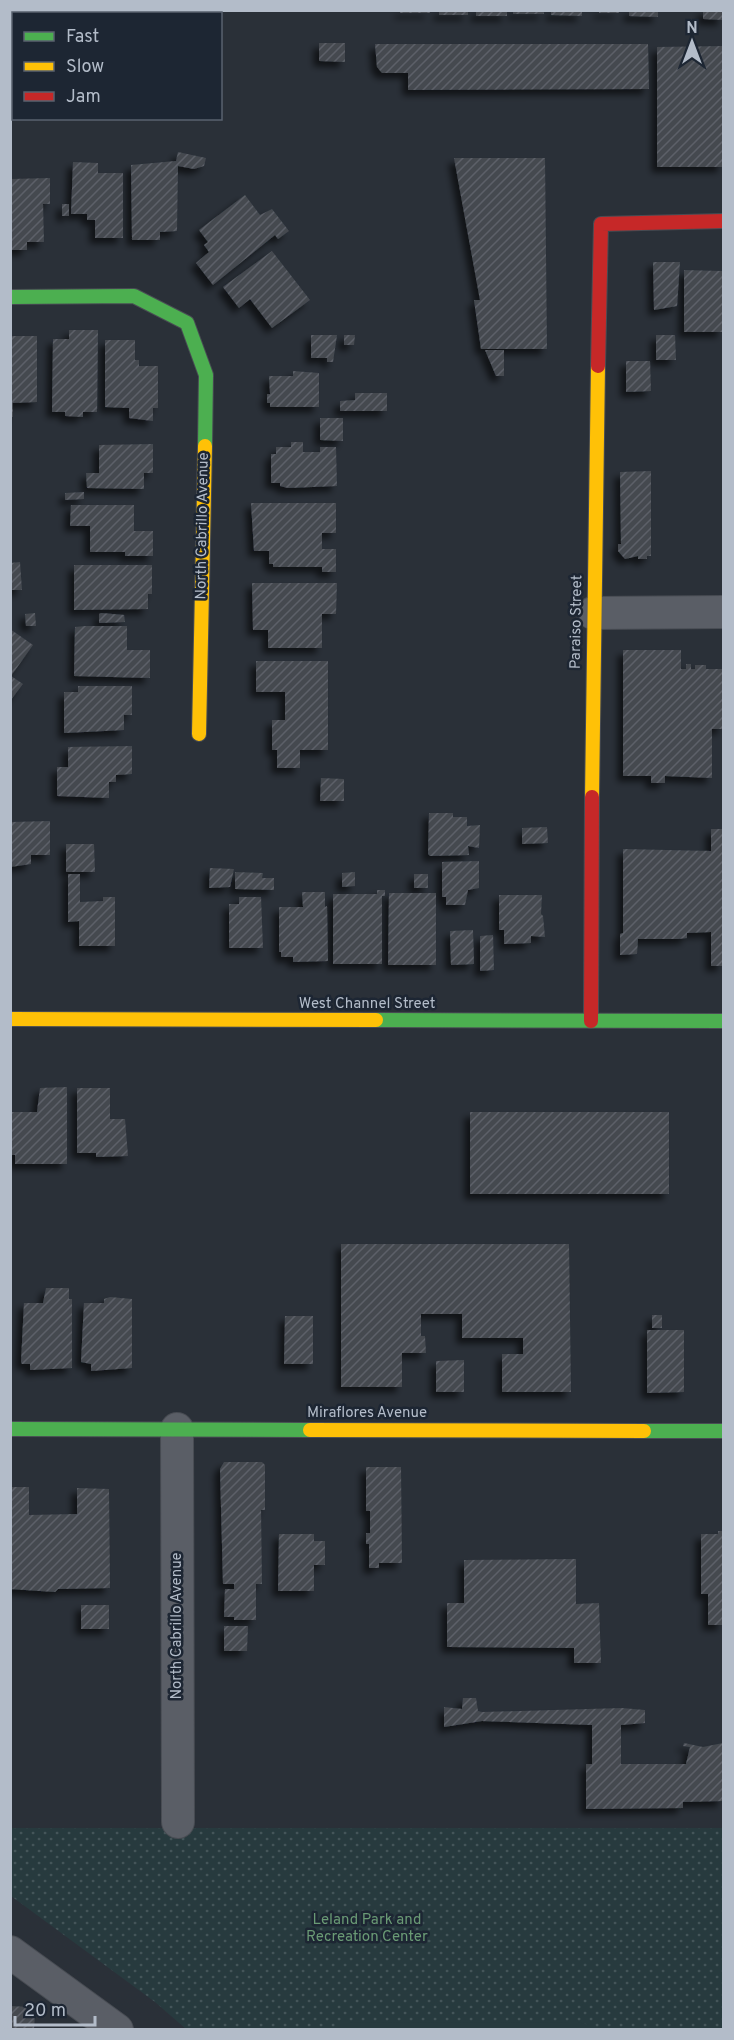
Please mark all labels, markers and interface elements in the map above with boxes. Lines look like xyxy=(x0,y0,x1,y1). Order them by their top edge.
legend xyxy=(12,12,222,120)
north arrow xyxy=(662,12,722,72)
text: N xyxy=(686,19,698,39)
text: Fast xyxy=(66,26,99,49)
text: Slow xyxy=(66,56,104,79)
text: Jam xyxy=(66,86,101,109)
street label: North Cabrillo Avenue xyxy=(192,452,214,600)
street label: Paraiso Street xyxy=(567,575,587,669)
street label: West Channel Street xyxy=(299,995,435,1014)
street label: Miraflores Avenue xyxy=(307,1404,427,1423)
street label: North Cabrillo Avenue xyxy=(168,1552,187,1700)
park label: Leland Park and Recreation Center xyxy=(306,1911,428,1947)
scale bar xyxy=(15,1989,94,2027)
text: 20 m xyxy=(24,2000,66,2023)

